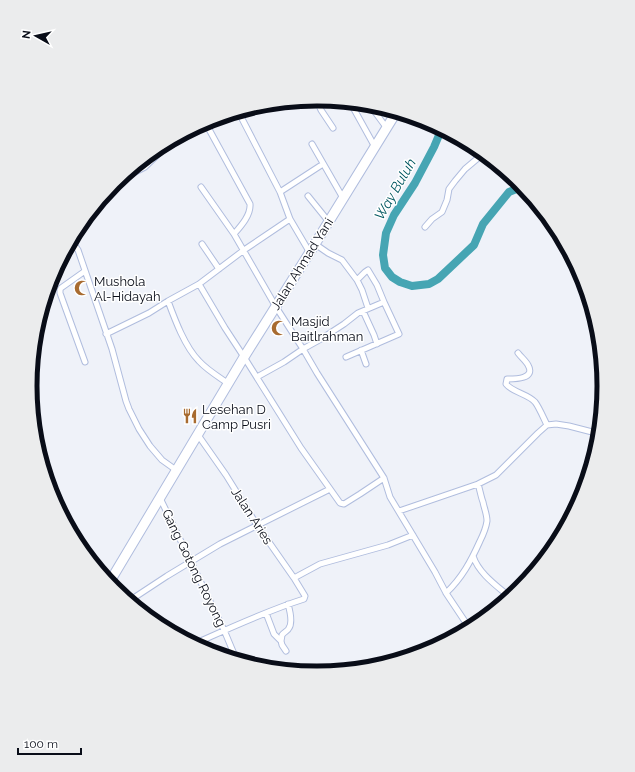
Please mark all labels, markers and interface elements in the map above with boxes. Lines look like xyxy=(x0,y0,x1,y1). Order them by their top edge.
north arrow xyxy=(16,16,56,56)
text: N xyxy=(20,30,34,40)
water label: Way Buluh xyxy=(371,155,419,222)
street label: Jalan Ahmad Yani xyxy=(268,215,336,313)
place label: Mushola Al-Hidayah xyxy=(94,274,161,304)
mosque icon: Mushola Al-Hidayah xyxy=(73,279,91,297)
place label: Masjid Baitlrahman xyxy=(291,314,363,344)
mosque icon: Masjid Baitlrahman xyxy=(270,319,288,337)
place label: Lesehan D Camp Pusri xyxy=(202,402,271,432)
restaurant icon: Lesehan D Camp Pusri xyxy=(181,407,199,425)
street label: Jalan Aries xyxy=(228,485,276,547)
street label: Gang Gotong Royong xyxy=(159,507,229,629)
scale bar xyxy=(18,730,81,756)
text: 100 m xyxy=(24,737,58,751)

